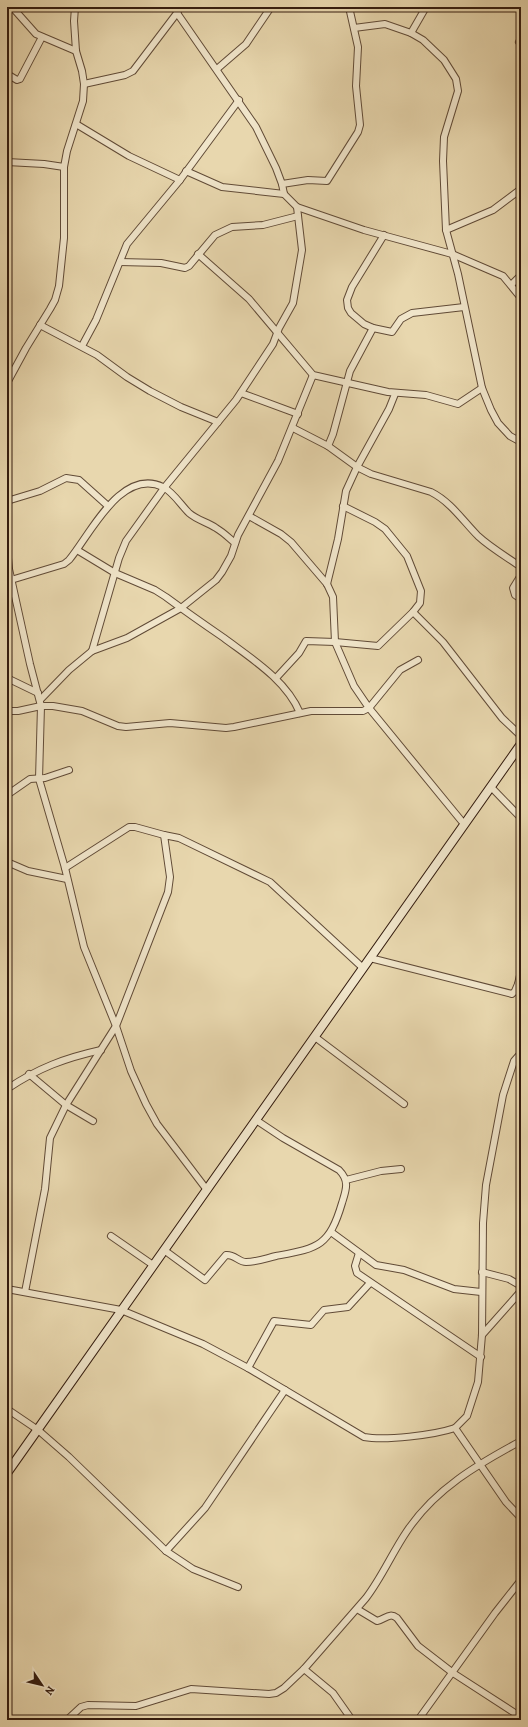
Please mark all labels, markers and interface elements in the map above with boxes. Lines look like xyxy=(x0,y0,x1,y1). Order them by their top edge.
north arrow xyxy=(22,1665,62,1705)
text: N xyxy=(41,1683,58,1698)

